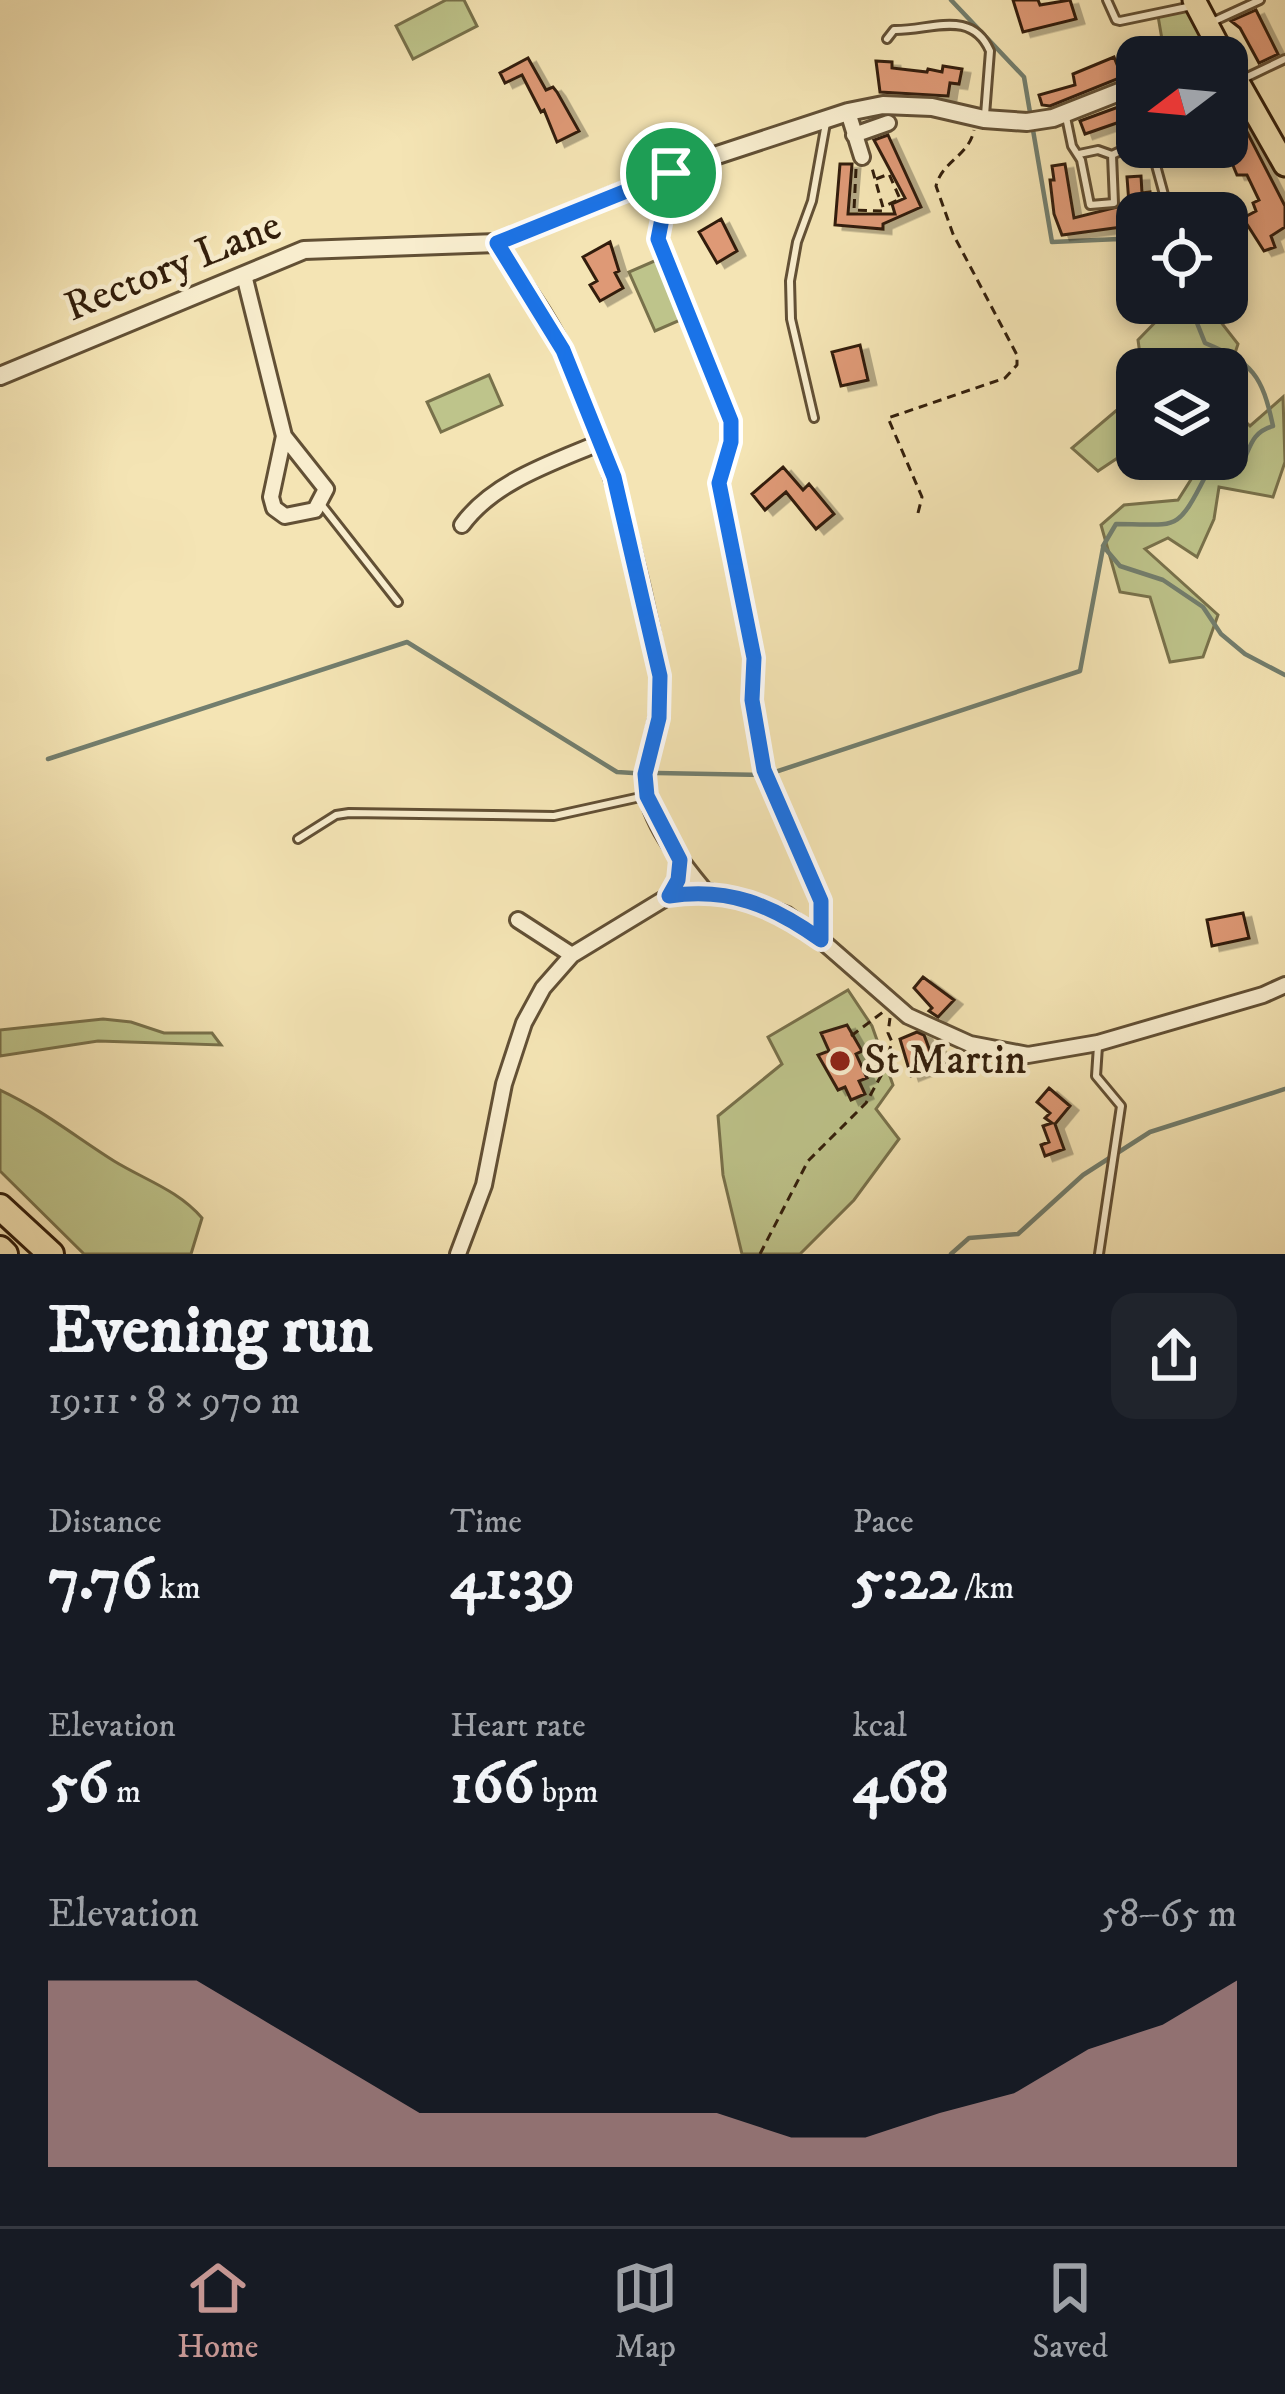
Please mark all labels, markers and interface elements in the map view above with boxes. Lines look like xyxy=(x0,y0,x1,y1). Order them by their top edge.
north arrow xyxy=(1116,36,1248,168)
map controls xyxy=(1116,36,1248,480)
pin xyxy=(620,122,722,224)
icon: arrive xyxy=(638,140,704,206)
button: locate xyxy=(1116,192,1248,324)
street label: Rectory Lane xyxy=(57,200,289,334)
button: layers xyxy=(1116,348,1248,480)
place label: St Martin xyxy=(864,1035,1027,1087)
marker: St Martin xyxy=(827,1048,853,1074)
text: Evening run xyxy=(48,1291,373,1373)
button: share xyxy=(1111,1293,1237,1419)
text: 19:11 · 8 × 970 m xyxy=(48,1377,300,1426)
text: Distance xyxy=(48,1502,162,1543)
text: Time xyxy=(450,1502,522,1543)
text: Pace xyxy=(853,1502,914,1543)
text: 7.76 xyxy=(48,1543,153,1618)
text: 41:39 xyxy=(450,1543,575,1618)
text: 5:22 xyxy=(853,1543,957,1618)
text: km xyxy=(153,1568,201,1609)
text: /km xyxy=(957,1568,1014,1609)
text: Elevation xyxy=(48,1706,176,1747)
text: Heart rate xyxy=(450,1706,586,1747)
text: kcal xyxy=(853,1706,907,1747)
text: 56 xyxy=(48,1747,109,1822)
text: 166 xyxy=(450,1747,535,1822)
text: 468 xyxy=(853,1747,948,1822)
text: m xyxy=(109,1772,141,1813)
text: bpm xyxy=(535,1772,598,1813)
text: Elevation xyxy=(48,1890,199,1939)
text: 58–65 m xyxy=(1100,1890,1237,1939)
tab: Home xyxy=(177,2255,259,2368)
tab: Map xyxy=(612,2255,678,2368)
tab: Saved xyxy=(1032,2255,1108,2368)

